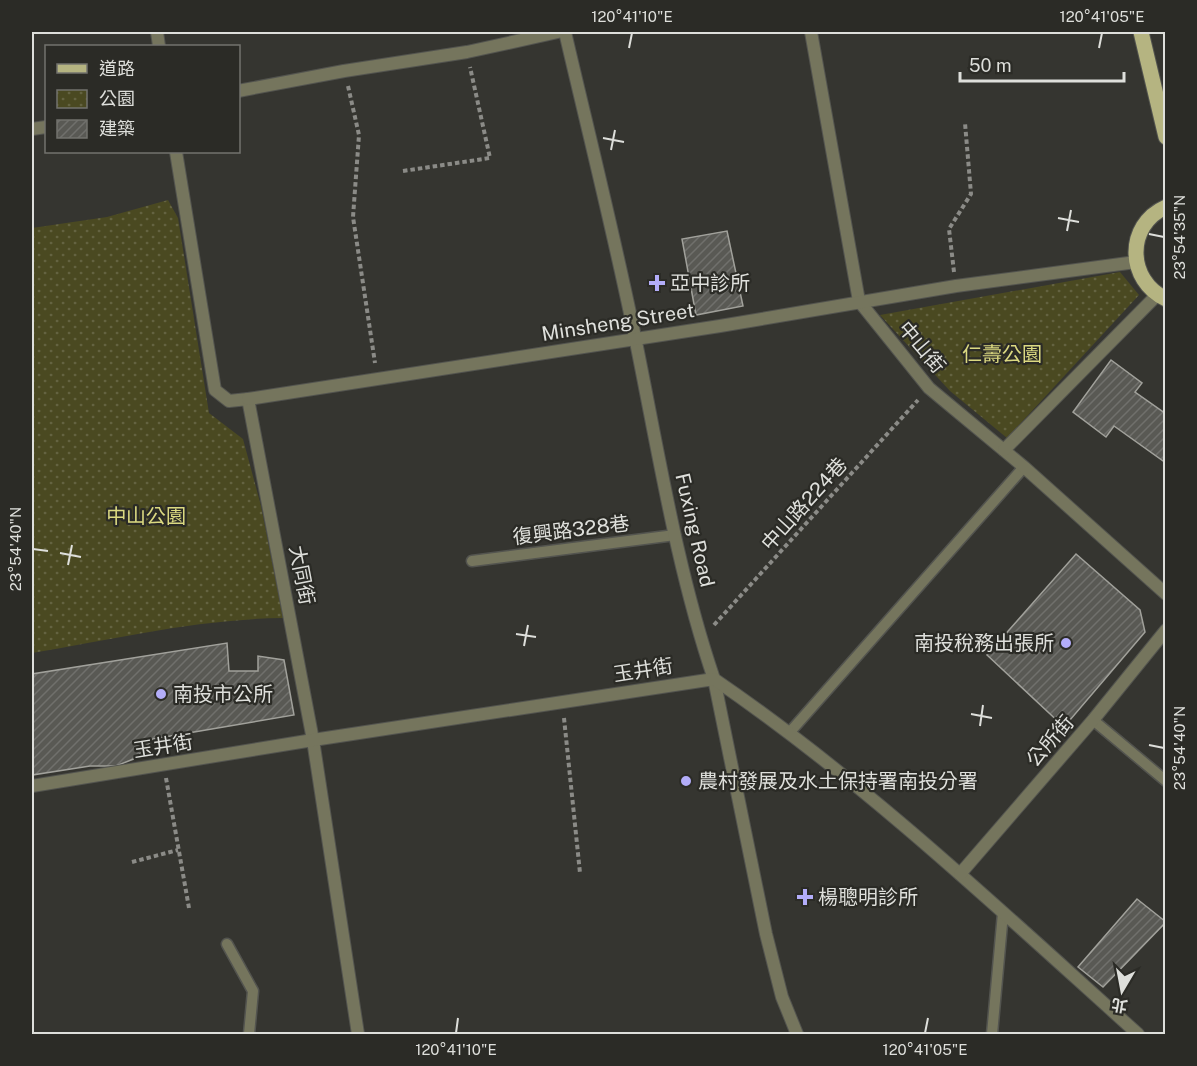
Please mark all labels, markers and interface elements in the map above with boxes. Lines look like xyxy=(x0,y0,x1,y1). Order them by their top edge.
text: 120°41'10"E xyxy=(591,8,673,25)
text: 120°41'05"E xyxy=(1060,8,1144,25)
legend xyxy=(45,45,240,153)
scale bar xyxy=(960,45,1124,83)
text: 50 m xyxy=(969,55,1012,76)
text: 道路 xyxy=(99,58,135,79)
text: 公園 xyxy=(99,88,135,109)
text: 建築 xyxy=(99,118,135,139)
text: 23°54'35"N xyxy=(1171,195,1188,279)
place label: 亞中診所 xyxy=(670,271,750,295)
marker: 亞中診所 xyxy=(648,274,666,292)
street label: Minsheng Street xyxy=(540,298,696,346)
street label: 中山街 xyxy=(894,316,950,378)
park label: 仁壽公園 xyxy=(962,342,1042,366)
street label: 中山路224巷 xyxy=(756,453,852,555)
street label: Fuxing Road xyxy=(670,471,720,589)
park label: 中山公園 xyxy=(106,504,186,528)
text: 23°54'40"N xyxy=(7,507,24,591)
street label: 復興路328巷 xyxy=(511,511,631,549)
street label: 大同街 xyxy=(284,543,320,607)
place label: 南投稅務出張所 xyxy=(914,631,1054,655)
marker: 南投稅務出張所 xyxy=(1059,636,1073,650)
street label: 玉井街 xyxy=(611,653,675,687)
place label: 南投市公所 xyxy=(173,682,273,706)
marker: 南投市公所 xyxy=(154,687,168,701)
text: 23°54'40"N xyxy=(1171,706,1188,790)
street label: 公所街 xyxy=(1021,710,1079,772)
street label: 玉井街 xyxy=(131,729,195,763)
place label: 農村發展及水土保持署南投分署 xyxy=(698,769,978,793)
marker: 農村發展及水土保持署南投分署 xyxy=(679,774,693,788)
place label: 楊聰明診所 xyxy=(818,885,918,909)
marker: 楊聰明診所 xyxy=(796,888,814,906)
north arrow xyxy=(1092,961,1152,1021)
text: 北 xyxy=(1110,995,1129,1016)
text: 120°41'10"E xyxy=(415,1041,497,1058)
text: 120°41'05"E xyxy=(883,1041,967,1058)

